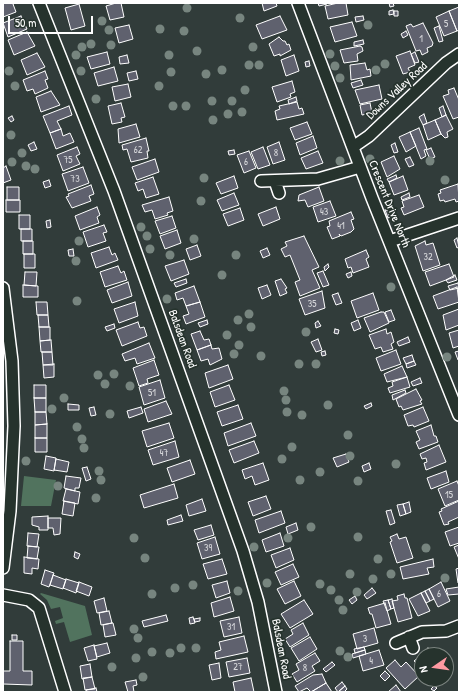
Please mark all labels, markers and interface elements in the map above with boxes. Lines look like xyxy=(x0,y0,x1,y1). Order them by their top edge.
scale bar xyxy=(10,8,95,34)
text: 50 m xyxy=(15,14,36,31)
house number: 5 xyxy=(444,18,448,30)
house number: 1 xyxy=(419,33,423,45)
street label: Downs Valley Road xyxy=(364,59,430,123)
house number: 62 xyxy=(134,144,142,156)
house number: 8 xyxy=(274,147,278,159)
house number: 75 xyxy=(63,154,73,166)
house number: 6 xyxy=(244,156,248,168)
street label: Crescent Drive North xyxy=(365,158,413,250)
house number: 73 xyxy=(70,173,80,185)
house number: 43 xyxy=(320,206,328,218)
house number: 41 xyxy=(337,220,345,232)
house number: 32 xyxy=(423,251,433,263)
house number: 35 xyxy=(308,298,316,310)
street label: Balsdean Road xyxy=(165,308,199,370)
house number: 51 xyxy=(148,387,156,399)
house number: 47 xyxy=(160,447,168,459)
house number: 15 xyxy=(445,489,453,501)
house number: 39 xyxy=(204,542,212,554)
house number: 6 xyxy=(437,588,441,600)
street label: Balsdean Road xyxy=(268,618,294,680)
house number: 31 xyxy=(227,621,235,633)
house number: 3 xyxy=(363,633,367,645)
north arrow xyxy=(414,647,454,687)
house number: 4 xyxy=(369,655,373,667)
house number: 27 xyxy=(233,661,243,673)
house number: 8 xyxy=(303,662,307,674)
text: N xyxy=(416,665,431,674)

